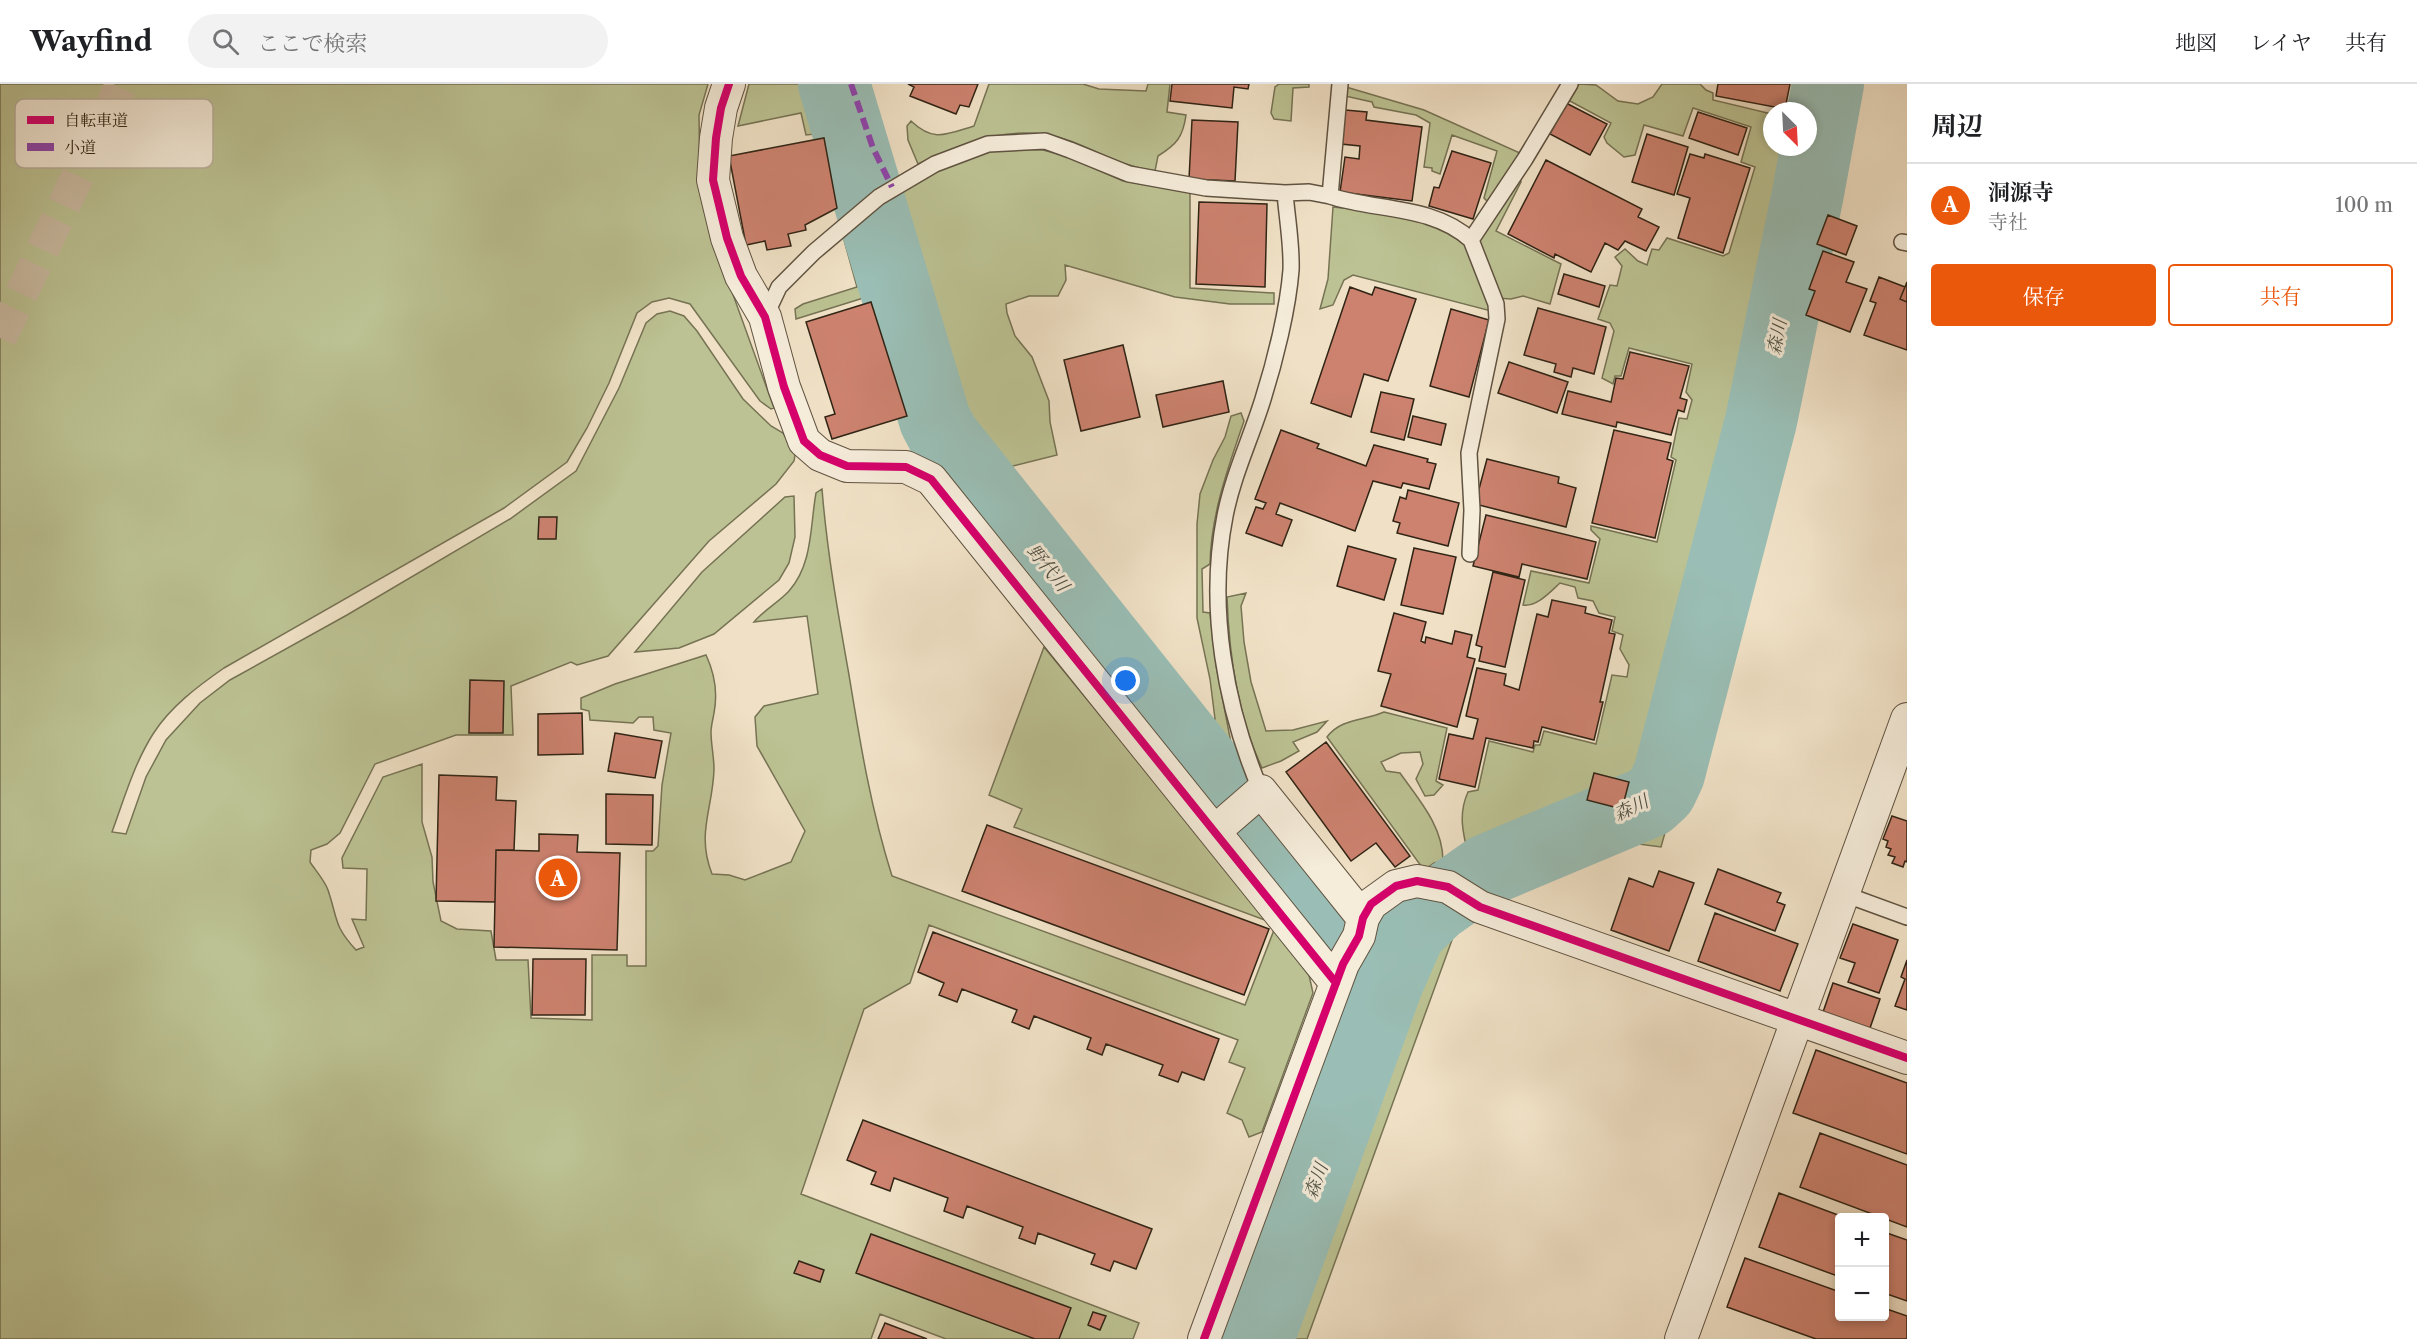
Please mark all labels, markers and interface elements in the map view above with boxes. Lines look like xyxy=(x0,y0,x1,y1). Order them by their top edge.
search box xyxy=(188,14,608,68)
text: Wayfind xyxy=(30,24,152,58)
icon: search xyxy=(209,25,242,58)
text: ここで検索 xyxy=(257,30,367,57)
text: 地図 xyxy=(2175,30,2217,55)
text: レイヤ xyxy=(2250,30,2312,55)
text: 共有 xyxy=(2345,30,2387,55)
legend xyxy=(15,99,213,168)
north arrow xyxy=(1763,102,1817,156)
text: 自転車道 xyxy=(64,110,128,130)
text: 周辺 xyxy=(1931,110,1983,142)
text: 小道 xyxy=(64,137,96,157)
text: 洞源寺 xyxy=(1988,179,2054,206)
text: A xyxy=(1943,193,1958,217)
text: 100 m xyxy=(2335,193,2393,217)
text: 寺社 xyxy=(1988,210,2028,234)
button: 保存 xyxy=(1931,264,2156,326)
button: 共有 xyxy=(2168,264,2393,326)
water label: 森川 xyxy=(1763,315,1792,357)
water label: 野代川 xyxy=(1022,540,1075,597)
your location xyxy=(1111,666,1140,695)
water label: 森川 xyxy=(1610,789,1654,826)
pin: A xyxy=(538,856,578,900)
water label: 森川 xyxy=(1300,1158,1333,1202)
map controls xyxy=(1835,1213,1889,1321)
button: + xyxy=(1835,1213,1889,1267)
button: − xyxy=(1835,1267,1889,1321)

